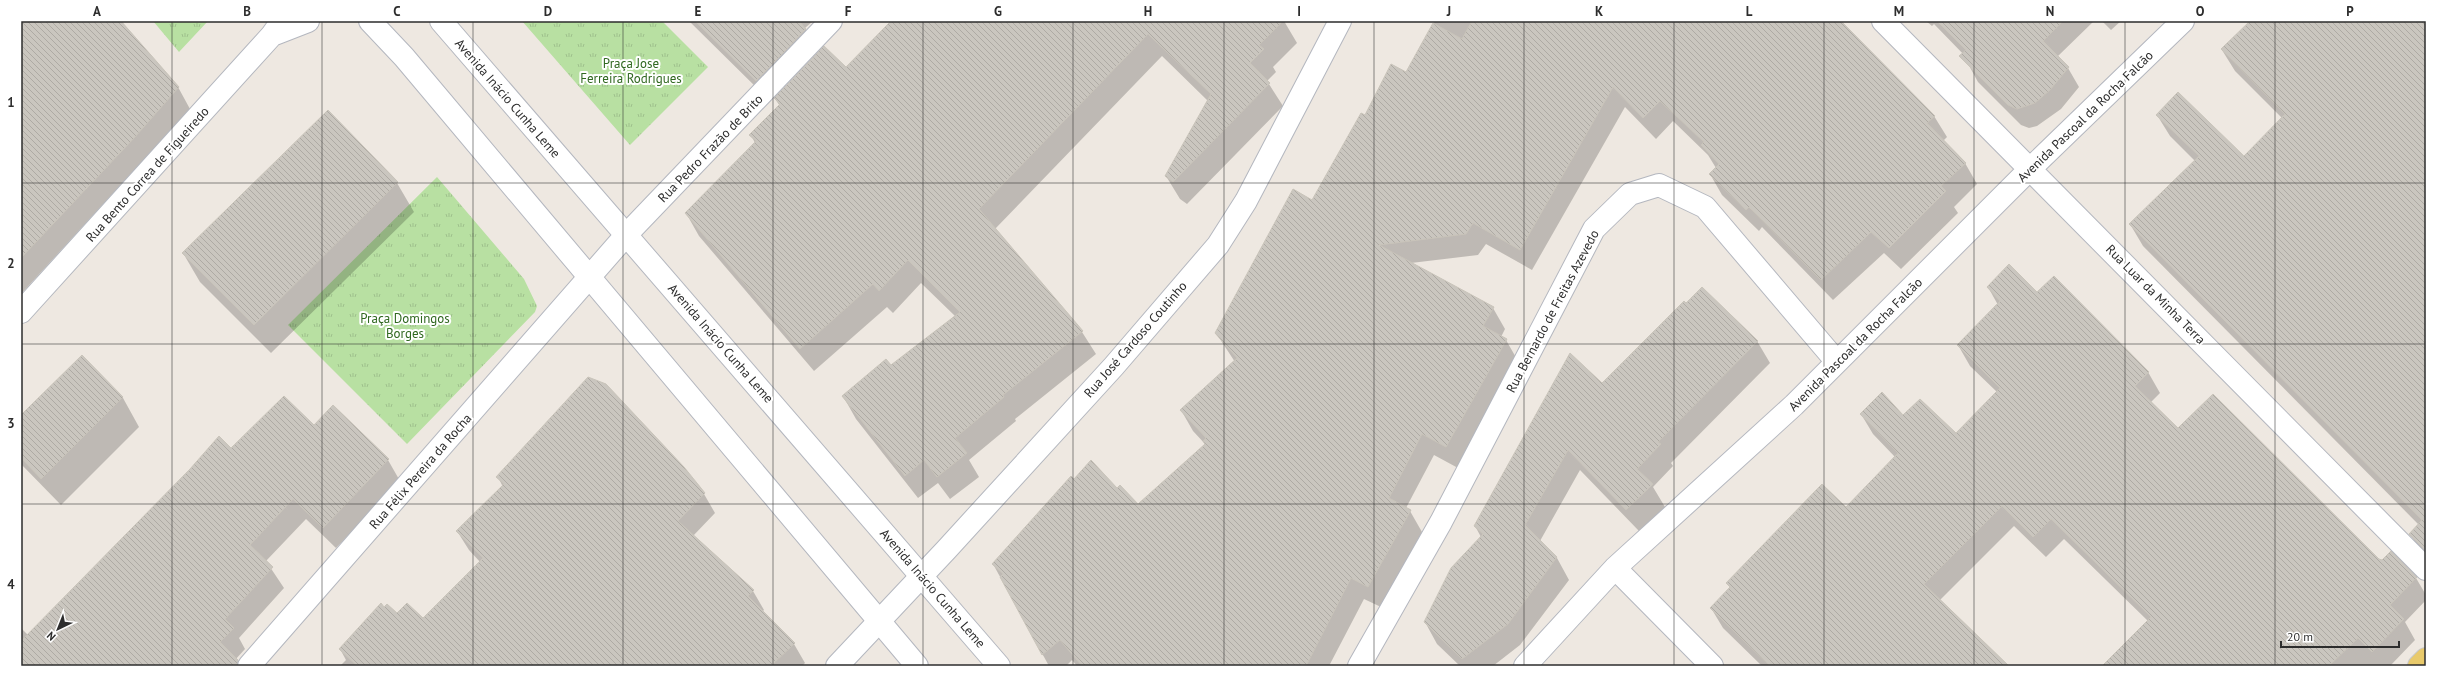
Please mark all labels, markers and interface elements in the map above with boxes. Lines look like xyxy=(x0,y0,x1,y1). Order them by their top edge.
text: A xyxy=(93,3,101,20)
text: B xyxy=(243,3,251,20)
text: C xyxy=(393,3,401,20)
text: D xyxy=(544,3,552,20)
text: E xyxy=(695,3,702,20)
text: F xyxy=(845,3,852,20)
text: G xyxy=(994,3,1002,20)
text: H xyxy=(1144,3,1152,20)
text: I xyxy=(1297,3,1301,20)
text: J xyxy=(1446,3,1451,20)
text: K xyxy=(1595,3,1603,20)
text: L xyxy=(1746,3,1753,20)
text: M xyxy=(1894,3,1904,20)
text: N xyxy=(2046,3,2054,20)
text: O xyxy=(2196,3,2205,20)
text: P xyxy=(2346,3,2354,20)
street label: Avenida Inácio Cunha Leme xyxy=(451,35,564,161)
street label: Avenida Pascoal da Rocha Falcão xyxy=(2014,47,2157,186)
park label: Praça Jose Ferreira Rodrigues xyxy=(580,55,682,87)
street label: Rua Pedro Frazão de Brito xyxy=(654,91,766,206)
text: 1 xyxy=(7,94,15,111)
street label: Rua Bento Correa de Figueiredo xyxy=(82,103,213,245)
street label: Rua Bernardo de Freitas Azevedo xyxy=(1502,227,1603,396)
street label: Rua Luar da Minha Terra xyxy=(2102,241,2209,348)
text: 2 xyxy=(7,255,15,272)
street label: Avenida Pascoal da Rocha Falcão xyxy=(1785,274,1926,415)
street label: Rua José Cardoso Coutinho xyxy=(1080,278,1191,401)
street label: Avenida Inácio Cunha Leme xyxy=(664,280,777,406)
park label: Praça Domingos Borges xyxy=(360,310,450,342)
street label: Rua Félix Pereira da Rocha xyxy=(366,410,475,533)
text: 3 xyxy=(7,415,15,432)
street label: Avenida Inácio Cunha Leme xyxy=(876,525,989,651)
text: 4 xyxy=(7,576,15,593)
north arrow xyxy=(38,609,78,649)
scale bar xyxy=(2281,623,2399,649)
text: N xyxy=(44,629,59,644)
text: 20 m xyxy=(2287,629,2313,644)

